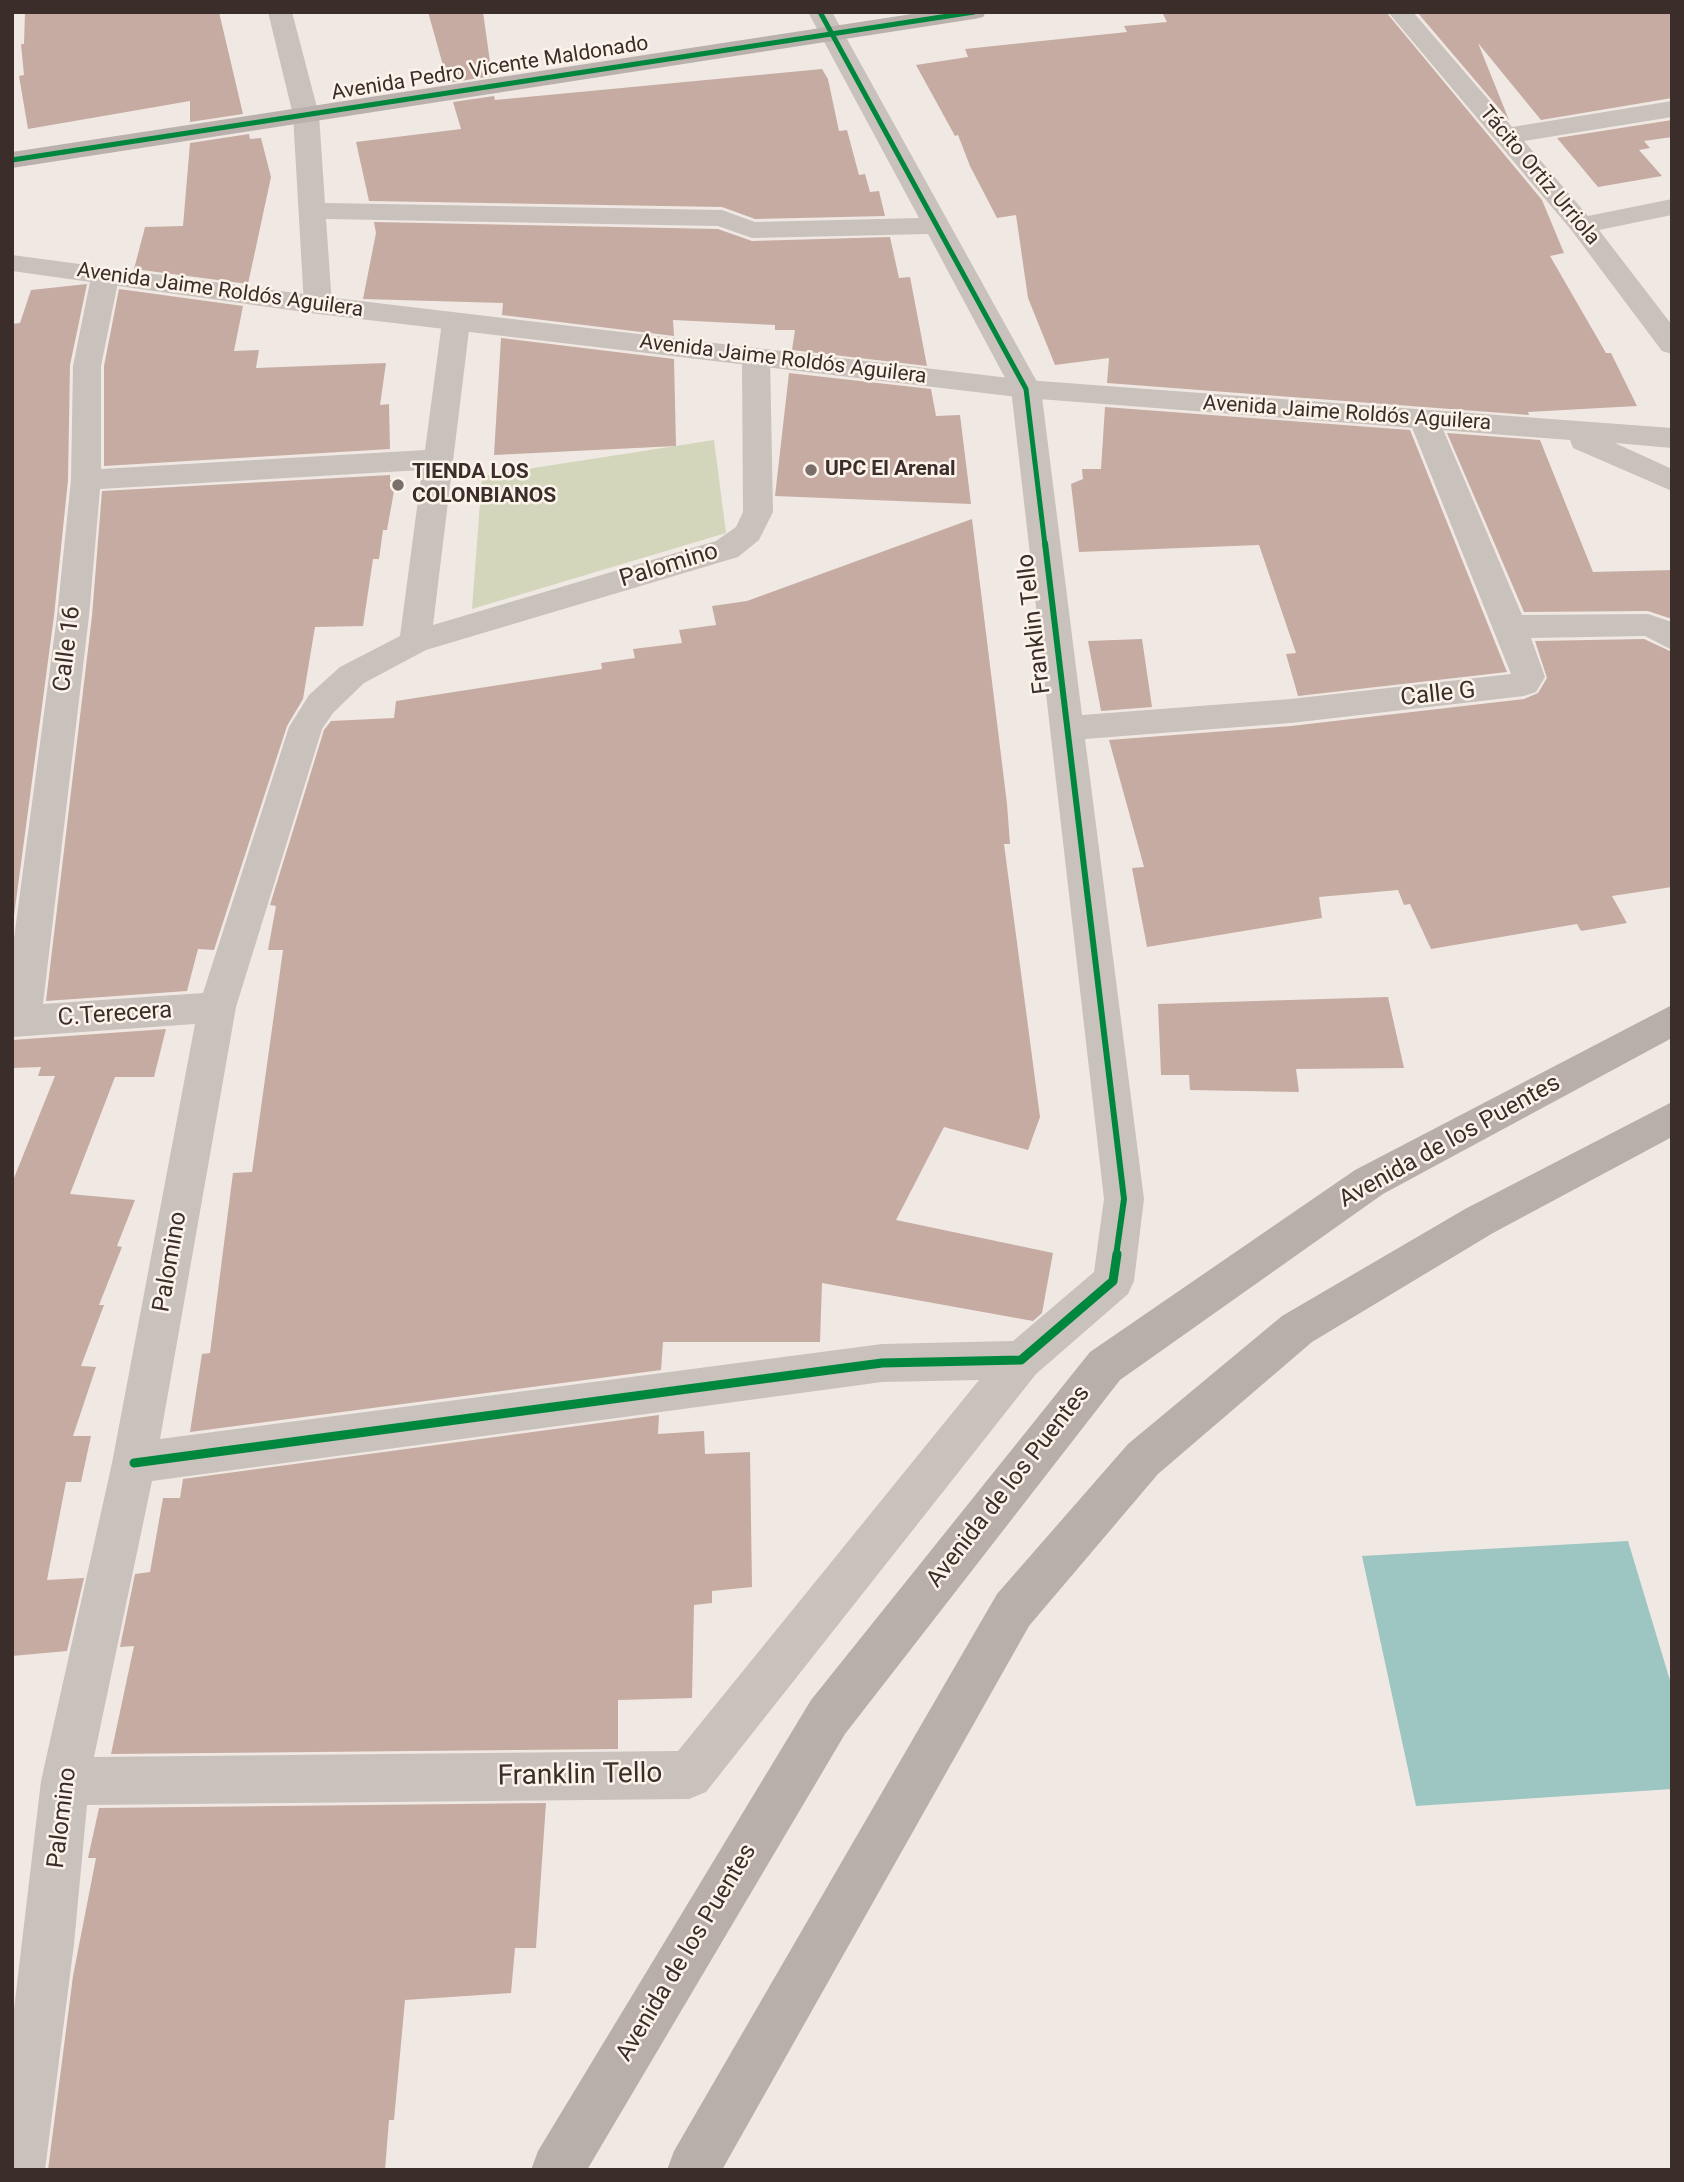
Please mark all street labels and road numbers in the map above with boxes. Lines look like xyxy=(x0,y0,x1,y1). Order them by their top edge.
street label: Avenida Pedro Vicente Maldonado xyxy=(330,31,650,107)
street label: Tácito Ortiz Urriola xyxy=(1473,101,1605,251)
street label: Avenida Jaime Roldós Aguilera xyxy=(75,258,365,324)
street label: Avenida Jaime Roldós Aguilera xyxy=(638,330,928,390)
street label: Avenida Jaime Roldós Aguilera xyxy=(1202,391,1492,437)
street label: Palomino xyxy=(616,537,722,595)
street label: Franklin Tello xyxy=(1012,552,1058,696)
street label: Calle 16 xyxy=(48,605,88,693)
street label: Calle G xyxy=(1399,677,1477,713)
street label: C.Terecera xyxy=(57,997,173,1033)
street label: Avenida de los Puentes xyxy=(1334,1069,1566,1215)
street label: Palomino xyxy=(148,1210,194,1314)
street label: Avenida de los Puentes xyxy=(921,1380,1097,1594)
street label: Franklin Tello xyxy=(497,1758,663,1794)
street label: Palomino xyxy=(43,1766,83,1870)
street label: Avenida de los Puentes xyxy=(611,1839,763,2067)

